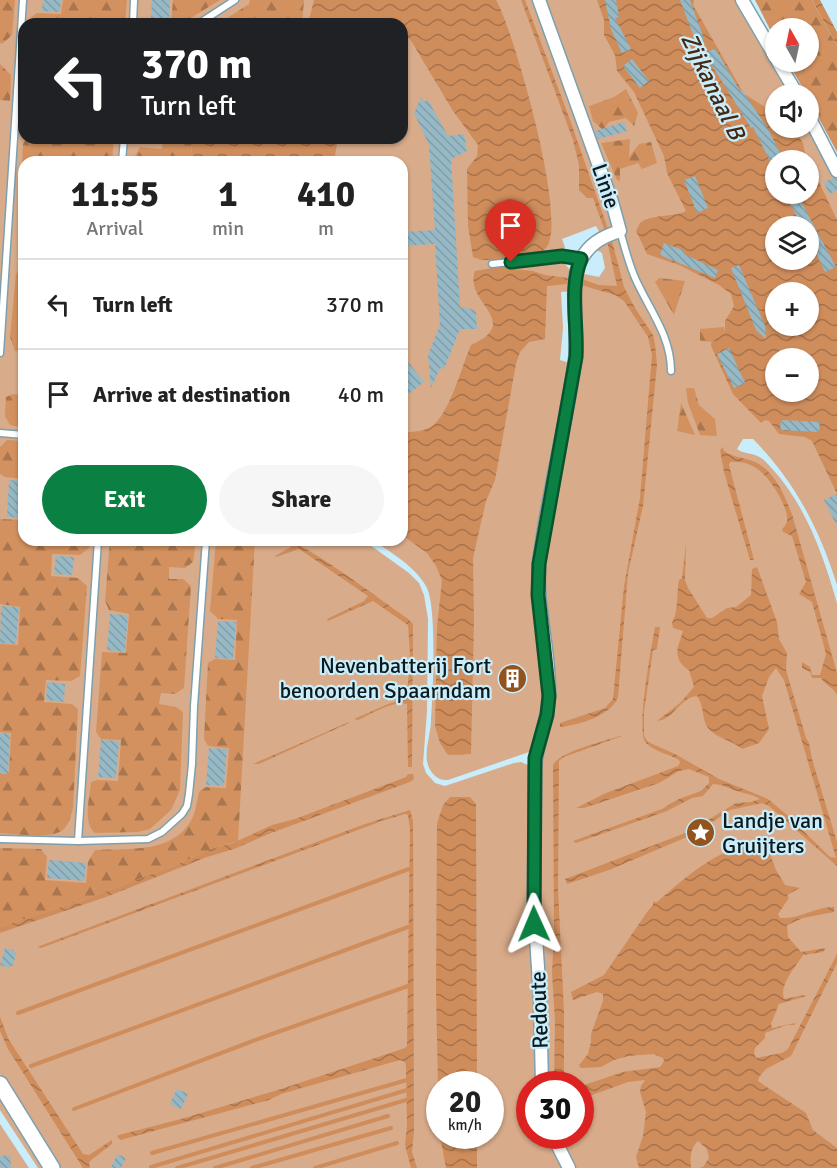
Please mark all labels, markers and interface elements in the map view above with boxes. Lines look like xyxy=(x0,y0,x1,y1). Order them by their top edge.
north arrow xyxy=(765,18,819,72)
map controls xyxy=(765,18,819,402)
water label: Zijkanaal B xyxy=(674,28,752,146)
text: 370 m xyxy=(141,39,252,90)
icon: left xyxy=(42,42,120,120)
button: sound xyxy=(765,84,819,138)
text: Turn left xyxy=(141,90,236,123)
button: search xyxy=(765,150,819,204)
street label: Linie xyxy=(586,160,626,212)
text: 11:55 xyxy=(71,172,159,217)
text: 1 xyxy=(218,172,238,217)
text: 410 xyxy=(297,172,355,217)
pin xyxy=(485,200,536,262)
icon: arrive xyxy=(494,209,527,242)
text: Arrival xyxy=(86,216,144,241)
text: min xyxy=(212,216,244,241)
text: m xyxy=(318,216,334,241)
button: layers xyxy=(765,216,819,270)
button: + xyxy=(765,282,819,336)
icon: left xyxy=(42,288,75,321)
text: Turn left xyxy=(93,291,173,318)
text: 370 m xyxy=(326,291,384,318)
button: − xyxy=(765,348,819,402)
icon: arrive xyxy=(42,378,75,411)
text: Arrive at destination xyxy=(93,381,290,408)
text: 40 m xyxy=(338,381,384,408)
button: Exit xyxy=(42,465,207,534)
button: Share xyxy=(219,465,384,534)
place label: Nevenbatterij Fort benoorden Spaarndam xyxy=(279,652,491,704)
building icon: Nevenbatterij Fort benoorden Spaarndam xyxy=(496,662,528,694)
place label: Landje van Gruijters xyxy=(722,807,823,859)
place icon: Landje van Gruijters xyxy=(685,817,717,849)
position arrow xyxy=(502,892,566,956)
street label: Redoute xyxy=(524,971,554,1049)
speed limit sign: 30 xyxy=(516,1071,594,1149)
text: 20 xyxy=(449,1084,481,1121)
text: km/h xyxy=(448,1116,482,1134)

